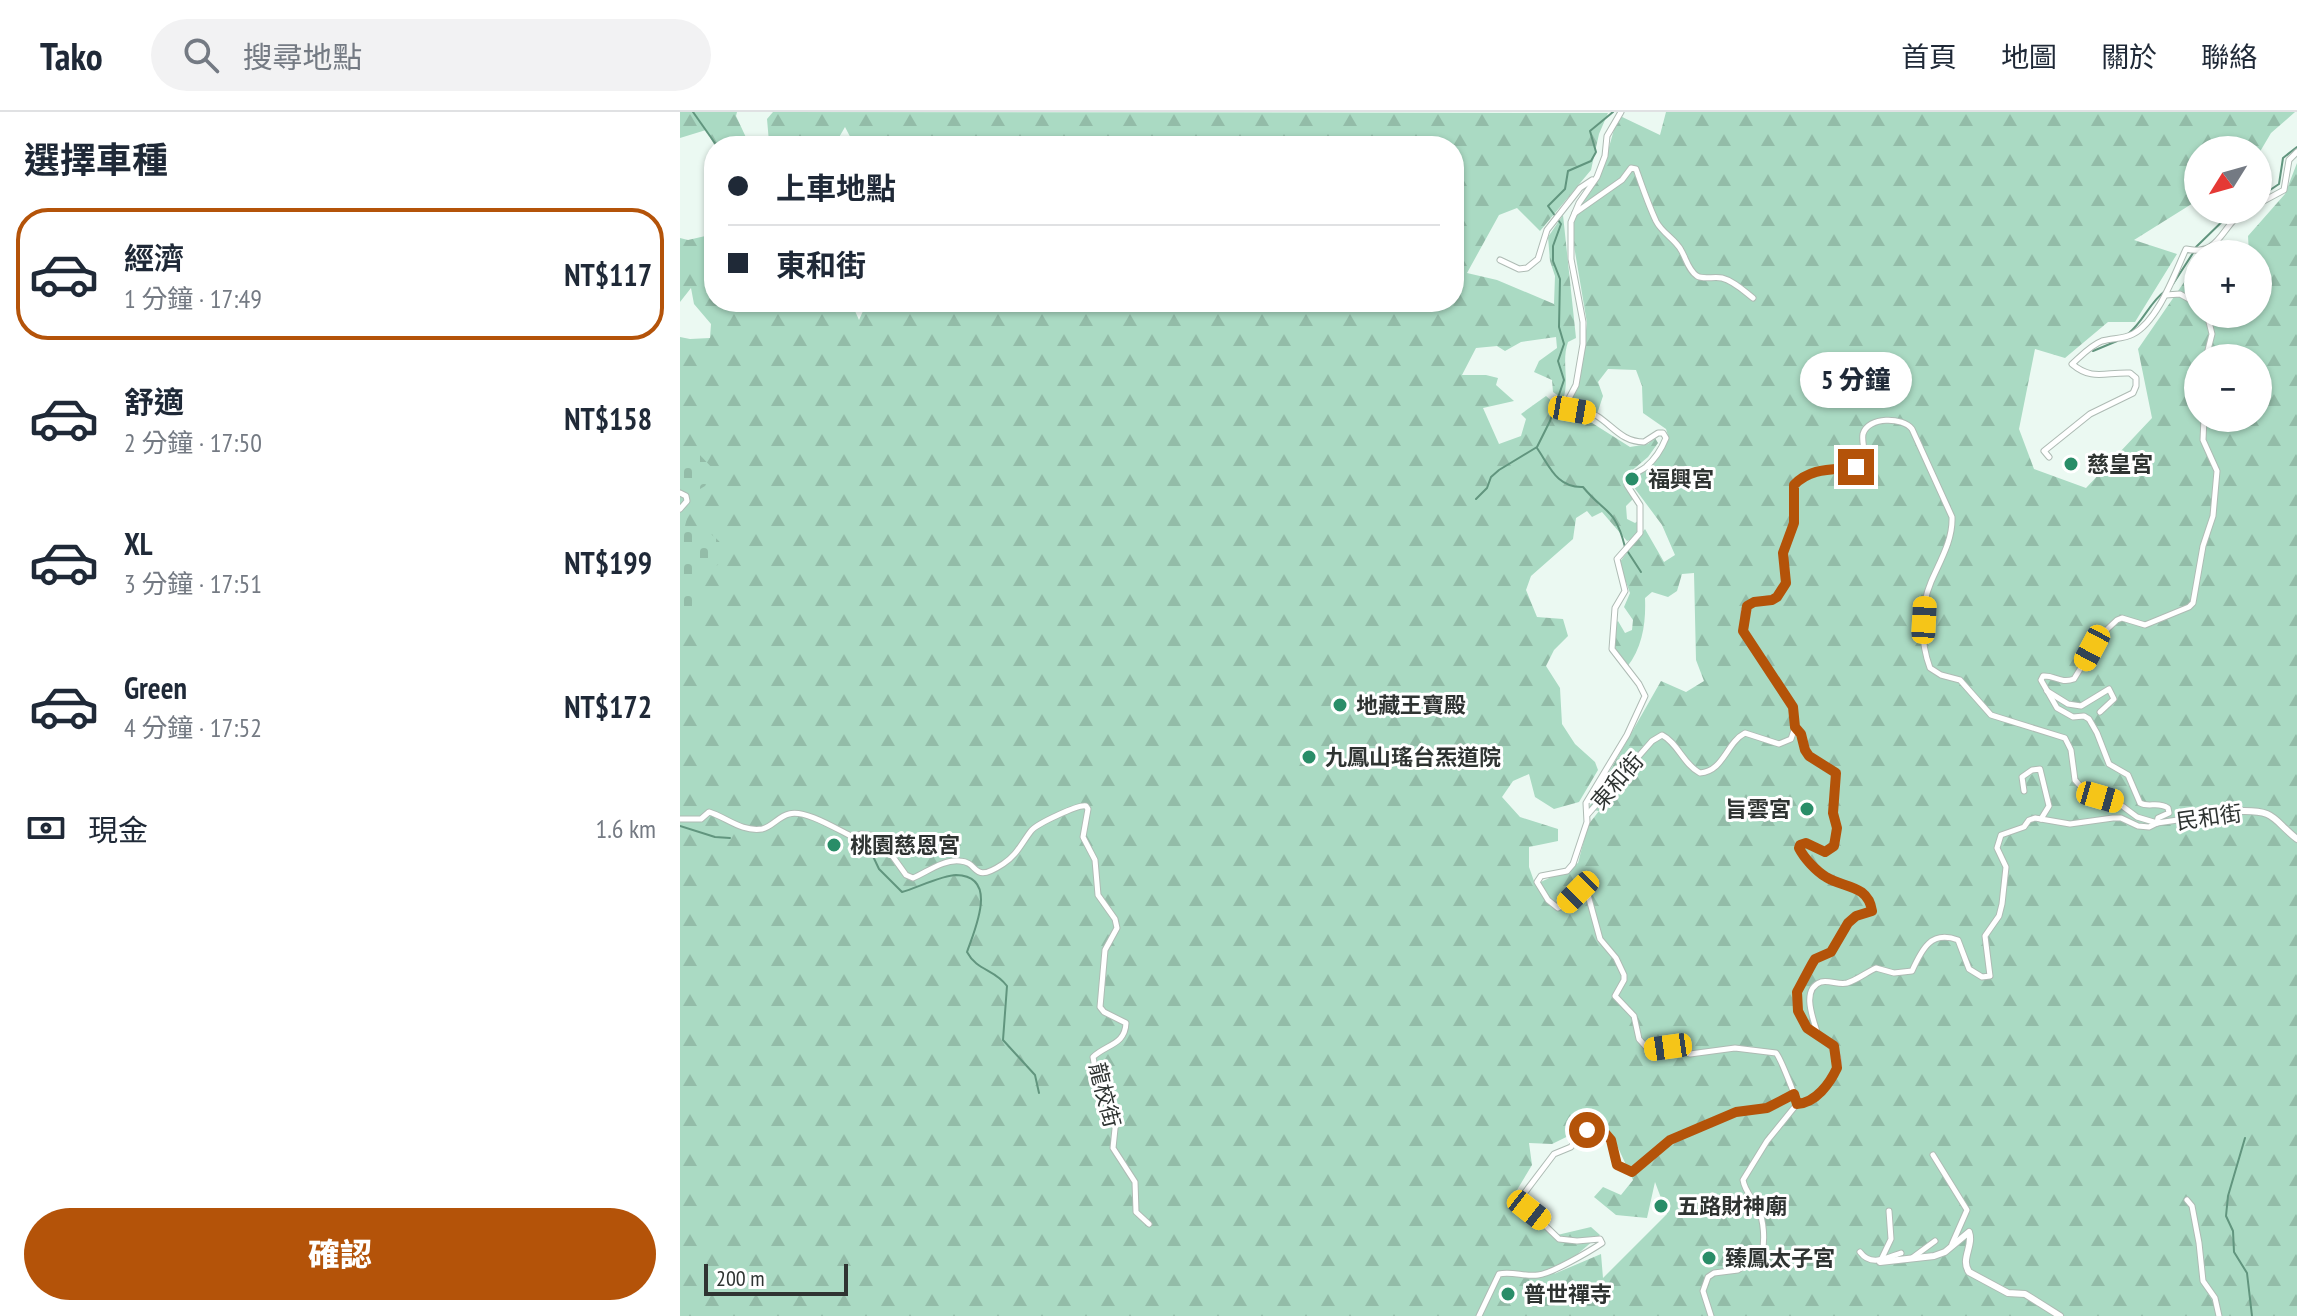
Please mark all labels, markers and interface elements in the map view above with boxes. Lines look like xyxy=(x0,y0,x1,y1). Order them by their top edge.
search box xyxy=(151,19,711,91)
text: Tako xyxy=(40,31,103,80)
icon: search xyxy=(179,33,223,77)
text: 搜尋地點 xyxy=(243,37,363,76)
text: 首頁 xyxy=(1901,38,1957,75)
text: 地圖 xyxy=(2001,38,2057,75)
text: 關於 xyxy=(2101,38,2157,75)
text: 聯絡 xyxy=(2201,38,2257,75)
text: 選擇車種 xyxy=(24,136,168,183)
north arrow xyxy=(2184,136,2272,224)
map controls xyxy=(2184,136,2272,432)
text: 上車地點 xyxy=(776,168,896,207)
icon: car xyxy=(28,238,100,310)
text: 經濟 xyxy=(124,238,184,277)
button: + xyxy=(2184,240,2272,328)
text: 東和街 xyxy=(776,245,866,284)
text: NT$117 xyxy=(564,255,652,294)
text: 1 分鐘 · 17:49 xyxy=(124,282,262,315)
button: − xyxy=(2184,344,2272,432)
callout: 5 分鐘 xyxy=(1800,351,1912,407)
text: 5 分鐘 xyxy=(1821,363,1891,396)
icon: car xyxy=(28,382,100,454)
text: 舒適 xyxy=(124,382,184,421)
car xyxy=(1546,394,1598,426)
text: NT$158 xyxy=(564,399,652,438)
text: 2 分鐘 · 17:50 xyxy=(124,426,262,459)
route end xyxy=(1838,449,1874,485)
place label: 慈皇宮 xyxy=(2087,450,2153,478)
marker: 慈皇宮 xyxy=(2062,455,2080,473)
place label: 福興宮 xyxy=(1648,465,1714,493)
marker: 福興宮 xyxy=(1623,470,1641,488)
text: XL xyxy=(124,524,153,563)
icon: car xyxy=(28,526,100,598)
text: NT$199 xyxy=(564,543,652,582)
text: 3 分鐘 · 17:51 xyxy=(124,567,262,600)
car xyxy=(1911,595,1937,645)
car xyxy=(2070,621,2114,675)
text: Green xyxy=(124,668,187,707)
icon: car xyxy=(28,670,100,742)
text: NT$172 xyxy=(564,687,652,726)
place label: 地藏王寶殿 xyxy=(1356,691,1466,719)
marker: 地藏王寶殿 xyxy=(1331,696,1349,714)
text: 4 分鐘 · 17:52 xyxy=(124,711,262,744)
place label: 九鳳山瑤台炁道院 xyxy=(1325,743,1501,771)
street label: 東和街 xyxy=(1585,747,1649,815)
marker: 九鳳山瑤台炁道院 xyxy=(1300,748,1318,766)
car xyxy=(2074,779,2126,815)
place label: 旨雲宮 xyxy=(1725,795,1791,823)
street label: 民和街 xyxy=(2174,799,2244,835)
marker: 旨雲宮 xyxy=(1798,800,1816,818)
icon: cash xyxy=(24,806,68,850)
text: 現金 xyxy=(88,810,148,849)
text: 1.6 km xyxy=(595,812,656,845)
place label: 桃園慈恩宮 xyxy=(850,831,960,859)
marker: 桃園慈恩宮 xyxy=(825,836,843,854)
car xyxy=(1553,867,1603,917)
car xyxy=(1643,1032,1693,1062)
street label: 龍校街 xyxy=(1083,1060,1127,1130)
route start xyxy=(1569,1112,1605,1148)
car xyxy=(1503,1186,1555,1234)
place label: 五路財神廟 xyxy=(1677,1192,1787,1220)
marker: 五路財神廟 xyxy=(1652,1197,1670,1215)
button: 確認 xyxy=(24,1208,656,1300)
place label: 臻鳳太子宮 xyxy=(1725,1244,1835,1272)
marker: 臻鳳太子宮 xyxy=(1700,1249,1718,1267)
scale bar xyxy=(704,1260,848,1296)
text: 200 m xyxy=(716,1264,765,1292)
place label: 普世禪寺 xyxy=(1524,1280,1612,1308)
marker: 普世禪寺 xyxy=(1499,1285,1517,1303)

